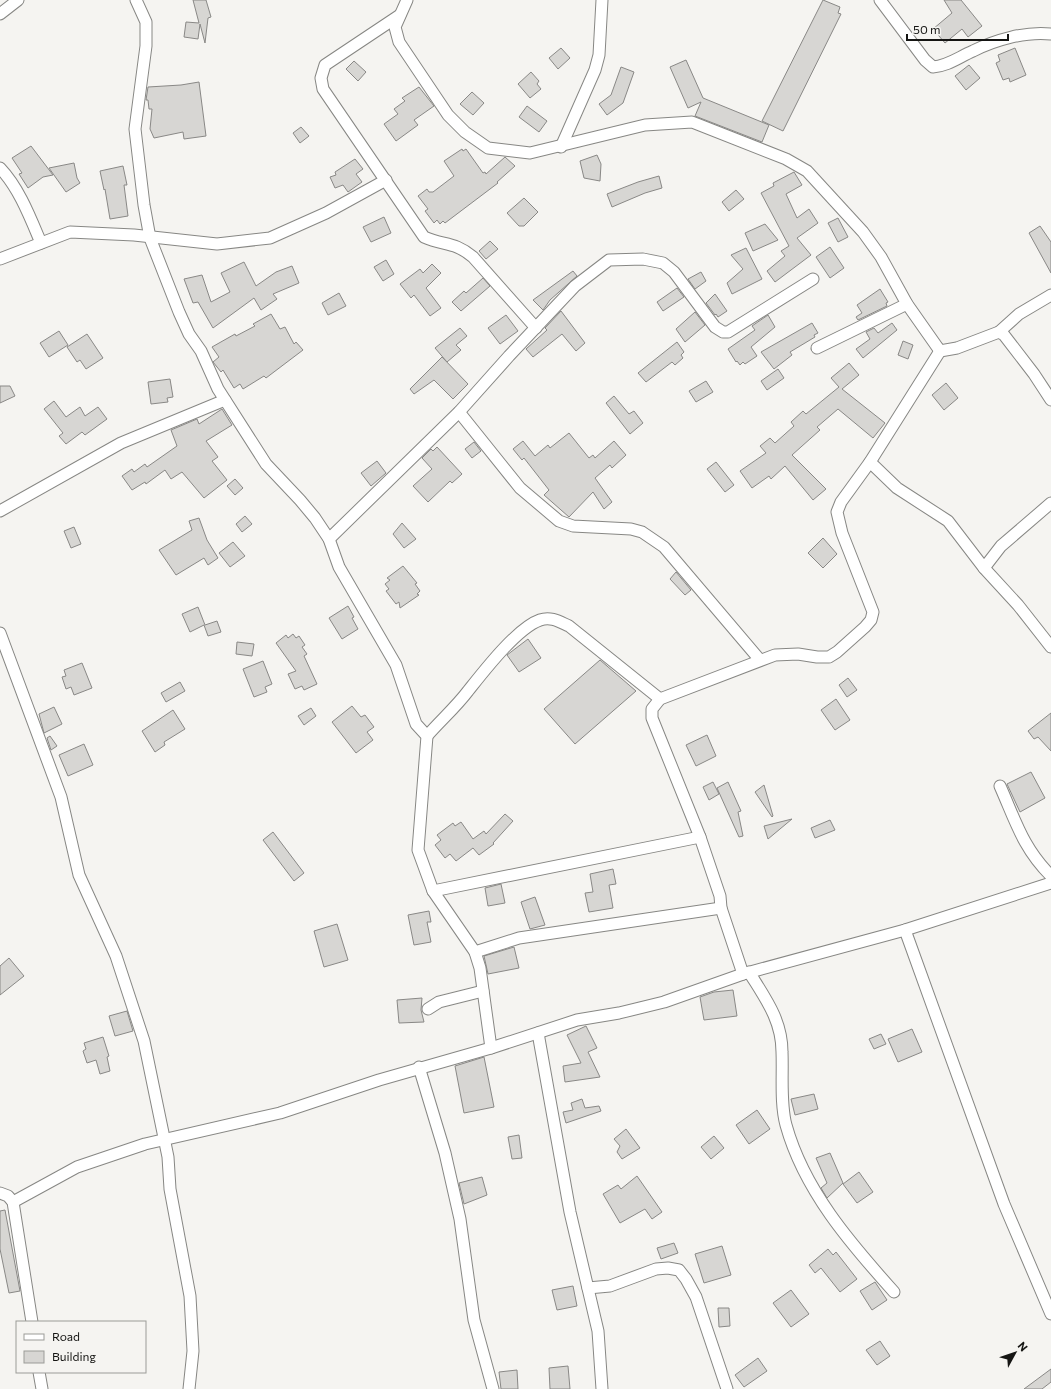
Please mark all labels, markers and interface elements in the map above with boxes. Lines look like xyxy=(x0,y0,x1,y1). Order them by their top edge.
scale bar xyxy=(907,16,1008,42)
text: 50 m xyxy=(913,22,941,36)
legend xyxy=(16,1321,146,1373)
text: Road xyxy=(52,1329,80,1343)
north arrow xyxy=(995,1333,1035,1373)
text: N xyxy=(1015,1339,1031,1354)
text: Building xyxy=(52,1349,96,1363)

